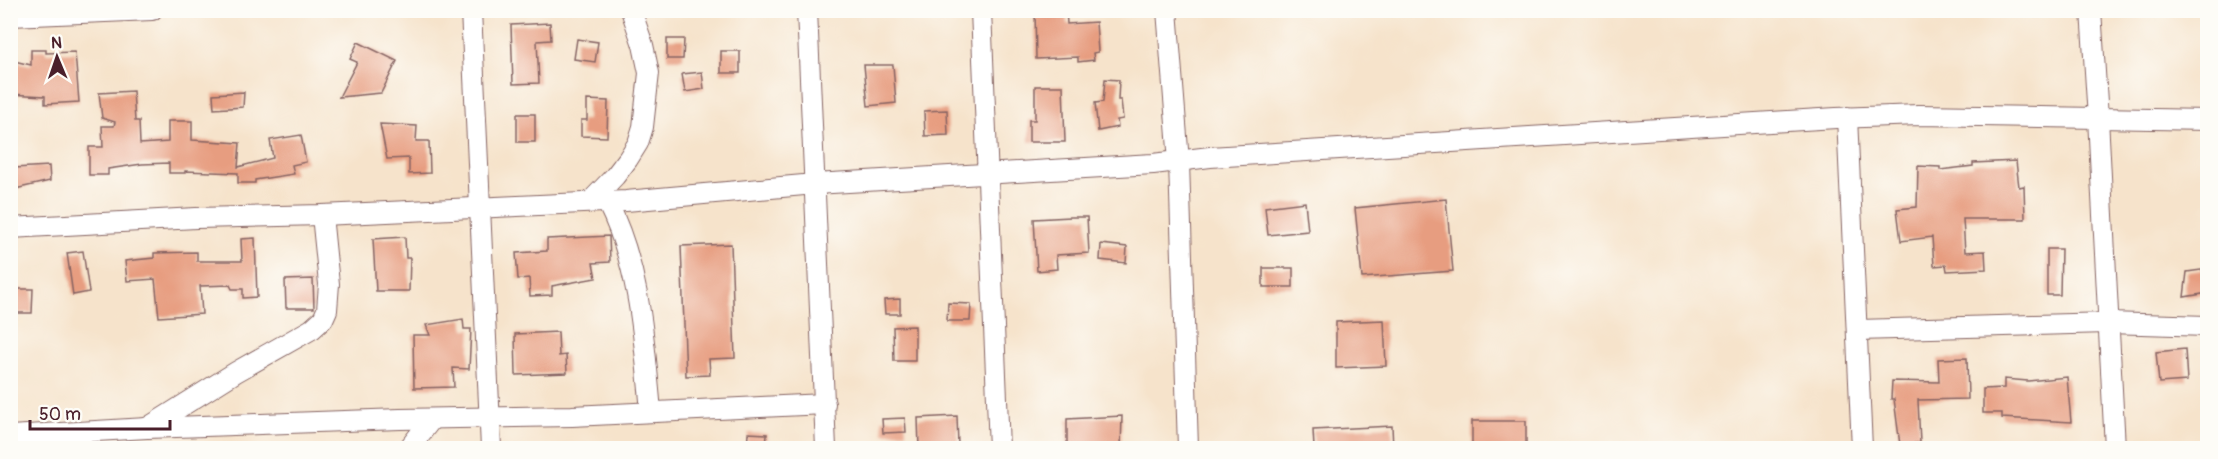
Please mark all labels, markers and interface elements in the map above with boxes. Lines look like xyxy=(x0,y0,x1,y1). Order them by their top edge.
north arrow xyxy=(27,27,87,87)
text: N xyxy=(51,33,62,53)
scale bar xyxy=(30,393,170,431)
text: 50 m xyxy=(39,403,81,426)

